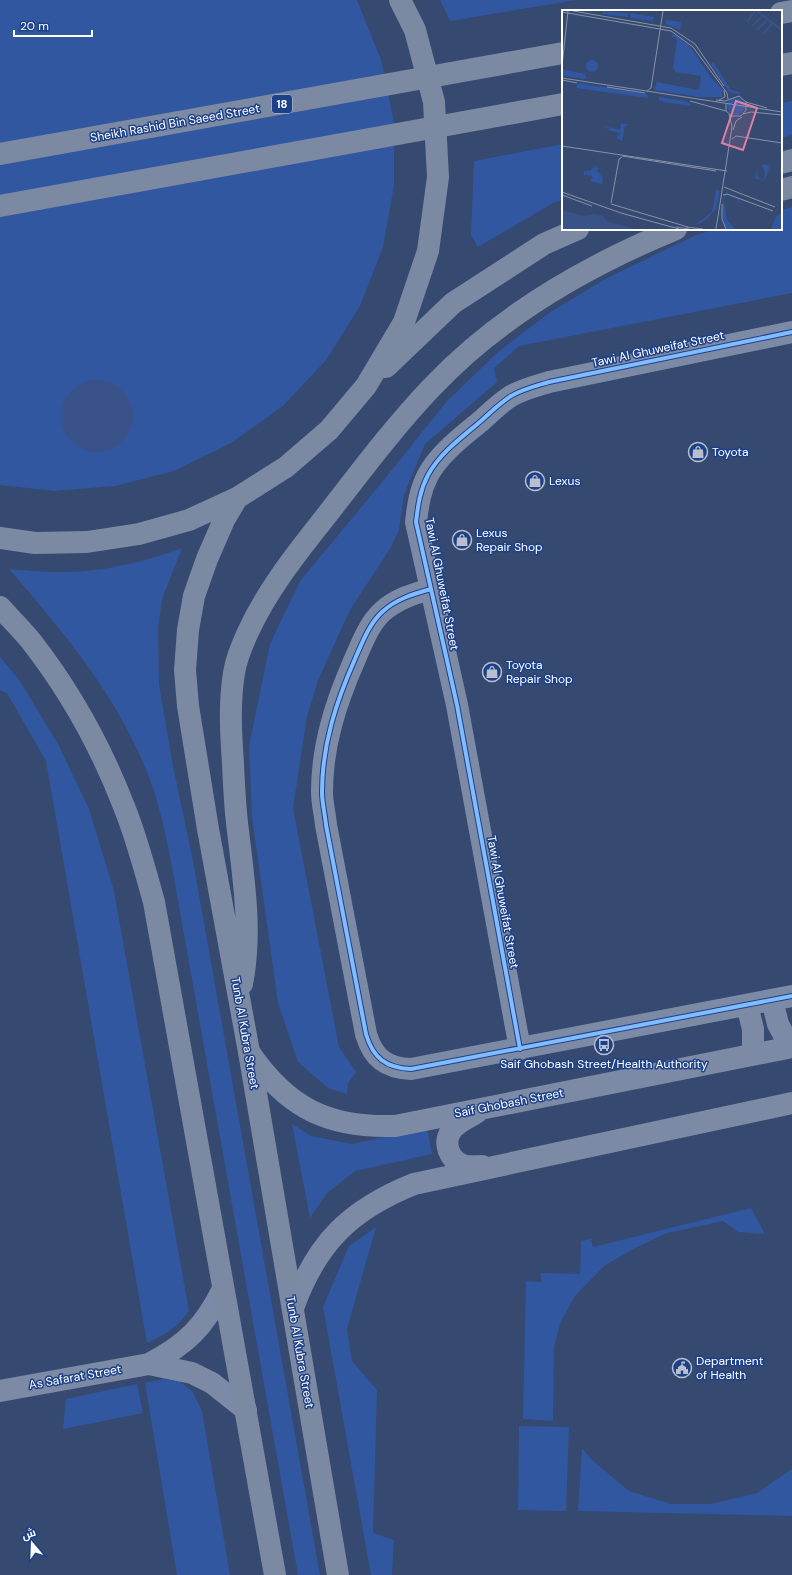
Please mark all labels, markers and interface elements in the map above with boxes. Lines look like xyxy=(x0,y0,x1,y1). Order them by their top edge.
inset map xyxy=(562,10,782,230)
scale bar xyxy=(14,12,92,38)
text: 20 m xyxy=(20,18,49,34)
road number: 18 xyxy=(272,95,292,113)
street label: Sheikh Rashid Bin Saeed Street xyxy=(89,100,261,146)
street label: Tawi Al Ghuweifat Street xyxy=(590,327,726,371)
shop icon: Toyota xyxy=(687,441,709,463)
place label: Toyota xyxy=(712,444,749,460)
shop icon: Lexus xyxy=(524,470,546,492)
place label: Lexus xyxy=(549,473,580,489)
street label: Tawi Al Ghuweifat Street xyxy=(421,516,463,652)
place label: Lexus Repair Shop xyxy=(476,525,543,555)
shop icon: Lexus Repair Shop xyxy=(451,529,473,551)
place label: Toyota Repair Shop xyxy=(506,657,573,687)
shop icon: Toyota Repair Shop xyxy=(481,661,503,683)
street label: Tawi Al Ghuweifat Street xyxy=(483,834,523,970)
street label: Tunb Al Kubra Street xyxy=(227,976,263,1091)
bus stop icon: Saif Ghobash Street/Health Authority xyxy=(593,1034,615,1056)
place label: Saif Ghobash Street/Health Authority xyxy=(500,1056,708,1072)
street label: Saif Ghobash Street xyxy=(453,1085,565,1121)
street label: Tunb Al Kubra Street xyxy=(282,1295,318,1410)
place label: Department of Health xyxy=(696,1353,764,1383)
public building icon: Department of Health xyxy=(671,1357,693,1379)
street label: As Safarat Street xyxy=(27,1361,123,1393)
north arrow xyxy=(12,1523,52,1563)
text: ش xyxy=(20,1525,38,1542)

